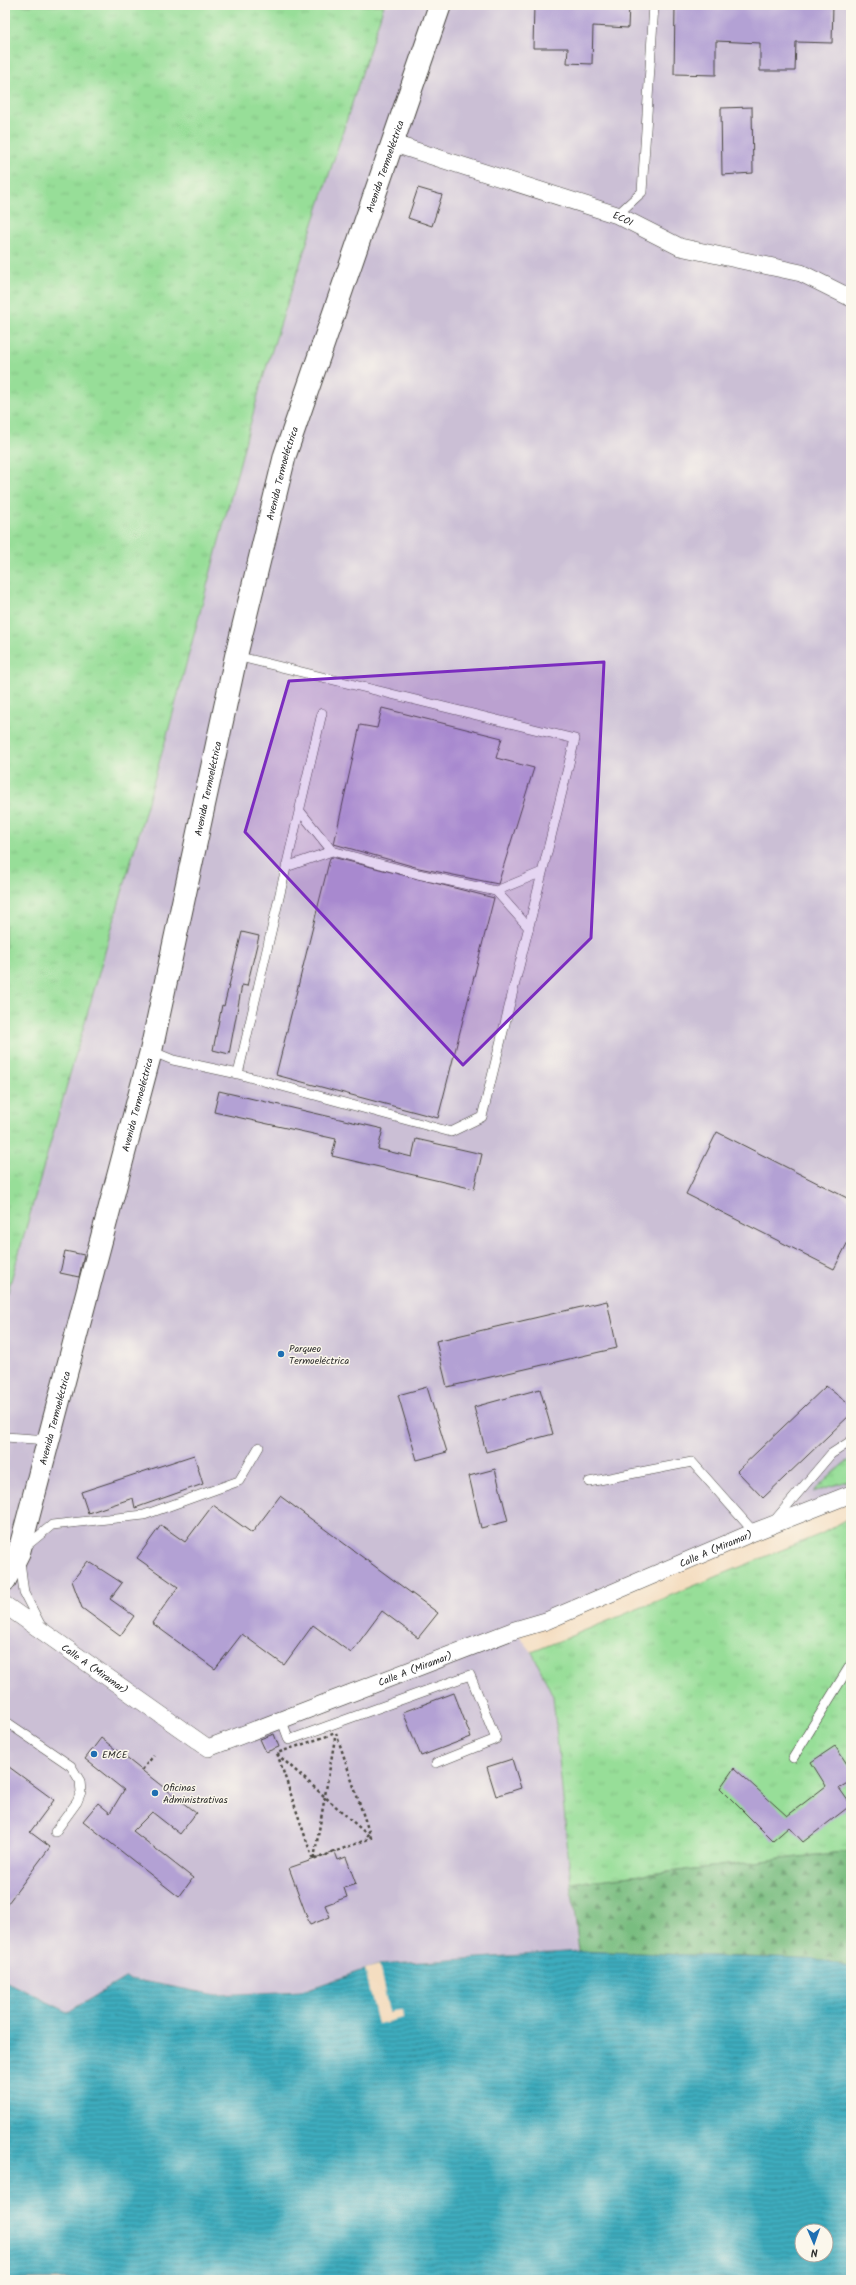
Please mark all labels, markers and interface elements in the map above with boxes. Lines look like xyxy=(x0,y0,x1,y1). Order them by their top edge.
street label: Avenida Termoeléctrica xyxy=(362,118,409,215)
street label: ECOI xyxy=(611,207,636,231)
street label: Avenida Termoeléctrica xyxy=(262,424,303,522)
street label: Avenida Termoeléctrica xyxy=(191,739,227,837)
street label: Avenida Termoeléctrica xyxy=(118,1056,158,1154)
place label: Parqueo Termoeléctrica xyxy=(289,1341,349,1369)
marker: Parqueo Termoeléctrica xyxy=(276,1349,286,1359)
street label: Avenida Termoeléctrica xyxy=(35,1369,75,1467)
street label: Calle A (Miramar) xyxy=(677,1527,755,1572)
street label: Calle A (Miramar) xyxy=(58,1640,131,1698)
street label: Calle A (Miramar) xyxy=(376,1648,455,1691)
place label: EMCE xyxy=(102,1747,129,1763)
marker: EMCE xyxy=(89,1749,99,1759)
place label: Oficinas Administrativas xyxy=(163,1780,228,1808)
marker: Oficinas Administrativas xyxy=(150,1788,160,1798)
north arrow xyxy=(794,2223,834,2263)
text: N xyxy=(810,2243,818,2261)

